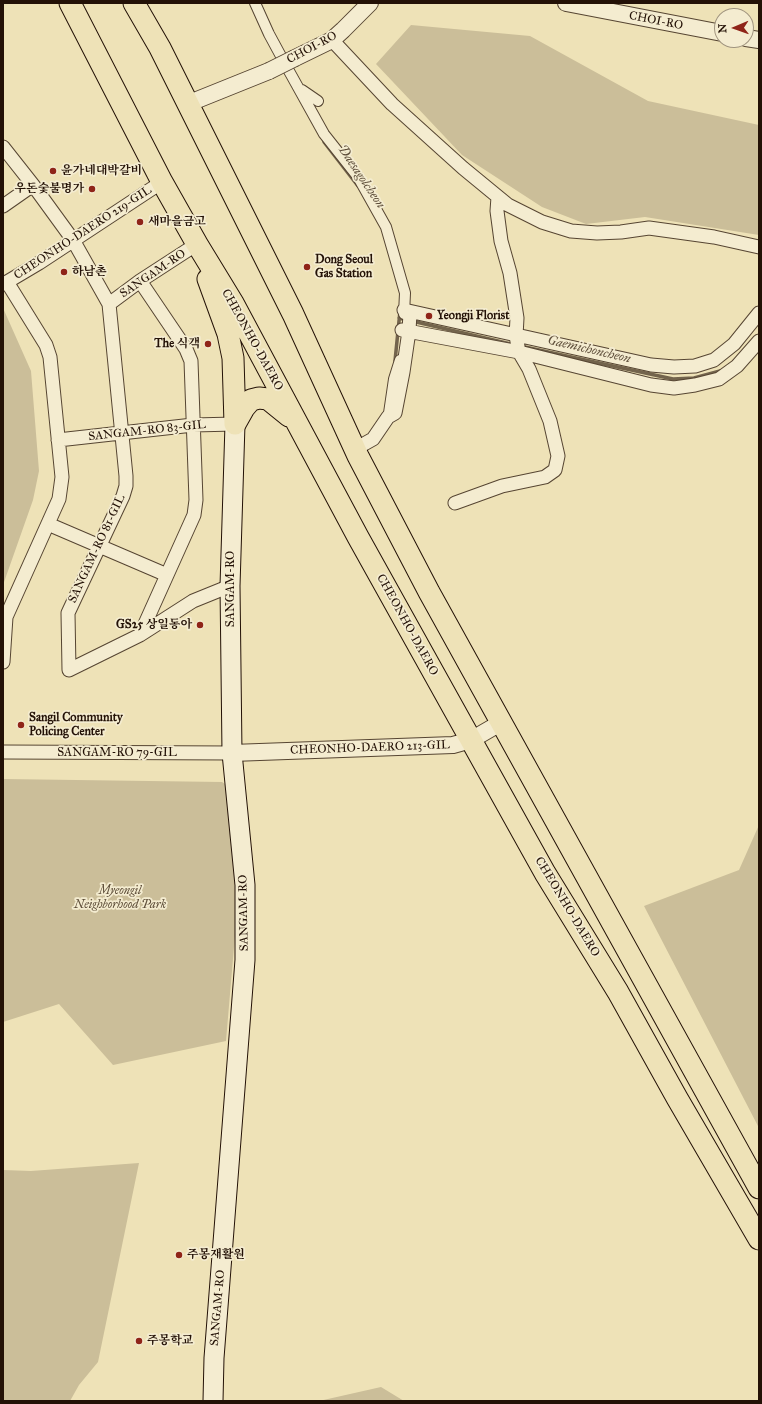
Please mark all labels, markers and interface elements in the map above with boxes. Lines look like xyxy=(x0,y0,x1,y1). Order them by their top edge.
north arrow xyxy=(714,8,754,48)
street label: CHOI-RO xyxy=(628,9,684,33)
text: N xyxy=(716,24,729,33)
street label: CHOI-RO xyxy=(284,29,340,67)
water label: Daesagolcheon xyxy=(334,142,388,212)
place label: 윤가네대박갈비 xyxy=(61,164,142,178)
marker: 윤가네대박갈비 xyxy=(48,166,58,176)
place label: 우돈숯불명가 xyxy=(14,182,84,196)
street label: CHEONHO-DAERO 219-GIL xyxy=(11,183,155,283)
marker: 우돈숯불명가 xyxy=(87,184,97,194)
place label: 새마을금고 xyxy=(148,215,206,229)
marker: 새마을금고 xyxy=(135,217,145,227)
street label: SANGAM-RO xyxy=(117,247,189,301)
place label: Dong Seoul Gas Station xyxy=(315,253,373,281)
marker: Dong Seoul Gas Station xyxy=(302,262,312,272)
place label: 하남촌 xyxy=(72,265,107,279)
marker: 하남촌 xyxy=(59,267,69,277)
street label: CHEONHO-DAERO xyxy=(218,287,286,393)
place label: Yeongji Florist xyxy=(437,309,509,323)
marker: Yeongji Florist xyxy=(424,311,434,321)
water label: Gaemichoncheon xyxy=(546,333,632,367)
place label: The 식객 xyxy=(154,337,200,351)
marker: The 식객 xyxy=(203,339,213,349)
street label: SANGAM-RO 83-GIL xyxy=(88,418,206,444)
street label: SANGAM-RO 81-GIL xyxy=(66,493,128,605)
street label: SANGAM-RO xyxy=(224,551,238,627)
street label: CHEONHO-DAERO xyxy=(373,572,441,678)
place label: GS25 상일동아 xyxy=(116,618,192,632)
marker: GS25 상일동아 xyxy=(195,620,205,630)
place label: Sangil Community Policing Center xyxy=(29,711,123,739)
marker: Sangil Community Policing Center xyxy=(16,720,26,730)
street label: CHEONHO-DAERO 213-GIL xyxy=(290,738,450,758)
street label: SANGAM-RO 79-GIL xyxy=(57,746,177,760)
street label: CHEONHO-DAERO xyxy=(531,854,603,960)
street label: SANGAM-RO xyxy=(236,875,252,951)
park label: Myeongil Neighborhood Park xyxy=(74,884,166,912)
place label: 주몽재활원 xyxy=(187,1248,245,1262)
marker: 주몽재활원 xyxy=(174,1250,184,1260)
street label: SANGAM-RO xyxy=(207,1269,229,1347)
place label: 주몽학교 xyxy=(147,1334,193,1348)
marker: 주몽학교 xyxy=(134,1336,144,1346)

